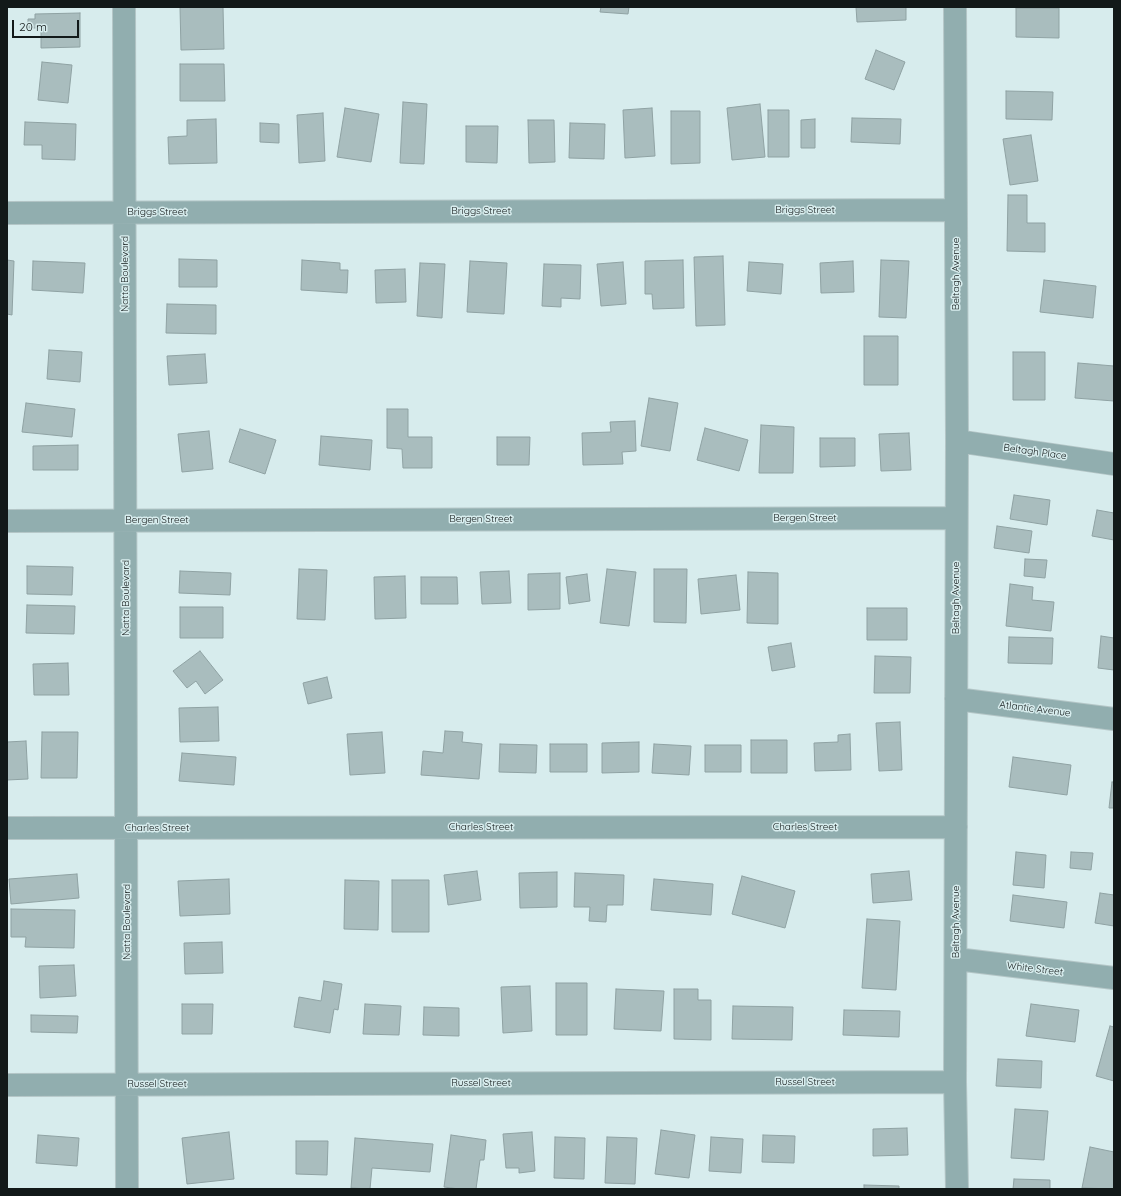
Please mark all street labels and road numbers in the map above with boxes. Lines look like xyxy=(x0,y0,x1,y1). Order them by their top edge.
street label: Briggs Street xyxy=(775,204,835,216)
street label: Briggs Street xyxy=(451,205,511,217)
street label: Briggs Street xyxy=(127,206,187,218)
street label: Natta Boulevard xyxy=(119,236,131,312)
street label: Beltagh Avenue xyxy=(950,238,962,310)
street label: Beltagh Place xyxy=(1003,442,1067,462)
street label: Bergen Street xyxy=(773,512,837,524)
street label: Bergen Street xyxy=(449,513,513,525)
street label: Bergen Street xyxy=(125,514,189,526)
street label: Natta Boulevard xyxy=(120,560,132,636)
street label: Beltagh Avenue xyxy=(950,562,962,634)
street label: Atlantic Avenue xyxy=(999,699,1071,719)
street label: Charles Street xyxy=(449,821,513,833)
street label: Charles Street xyxy=(773,821,837,833)
street label: Charles Street xyxy=(125,822,189,834)
street label: Natta Boulevard xyxy=(121,884,133,960)
street label: Beltagh Avenue xyxy=(950,886,962,958)
street label: White Street xyxy=(1006,960,1064,978)
street label: Russel Street xyxy=(775,1076,835,1088)
street label: Russel Street xyxy=(451,1077,511,1089)
street label: Russel Street xyxy=(127,1078,187,1090)

